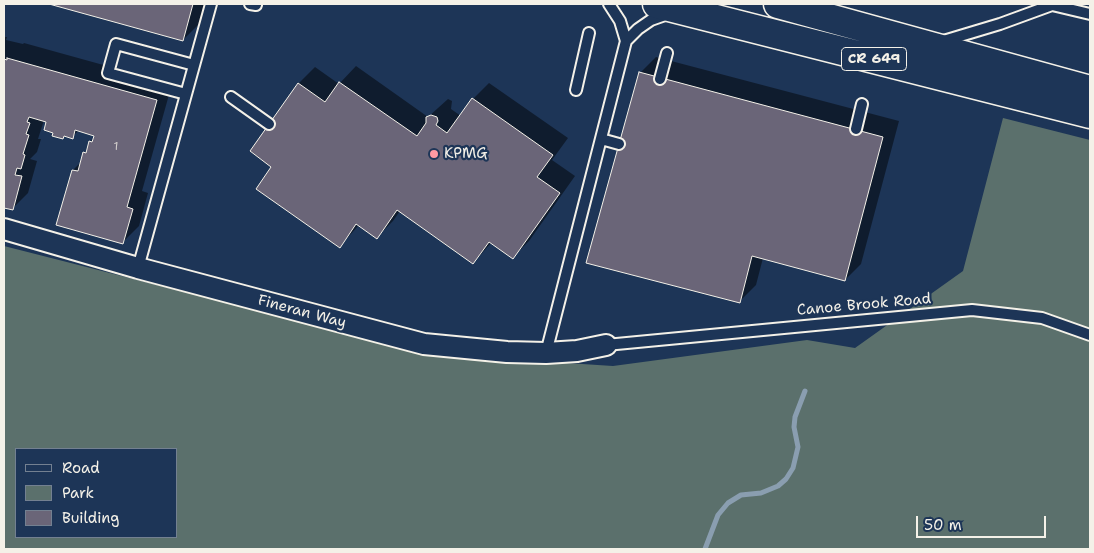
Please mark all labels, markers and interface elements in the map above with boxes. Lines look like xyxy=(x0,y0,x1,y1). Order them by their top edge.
road number: CR 649 xyxy=(842,48,906,70)
house number: 1 xyxy=(113,140,119,154)
place label: KPMG xyxy=(444,145,488,163)
marker: KPMG xyxy=(428,148,440,160)
street label: Canoe Brook Road xyxy=(796,290,932,320)
street label: Fineran Way xyxy=(256,292,348,332)
legend xyxy=(15,448,178,538)
text: Road xyxy=(62,458,100,478)
text: Park xyxy=(62,483,94,503)
scale bar xyxy=(919,506,1049,538)
text: Building xyxy=(62,508,119,528)
text: 50 m xyxy=(924,515,962,535)

